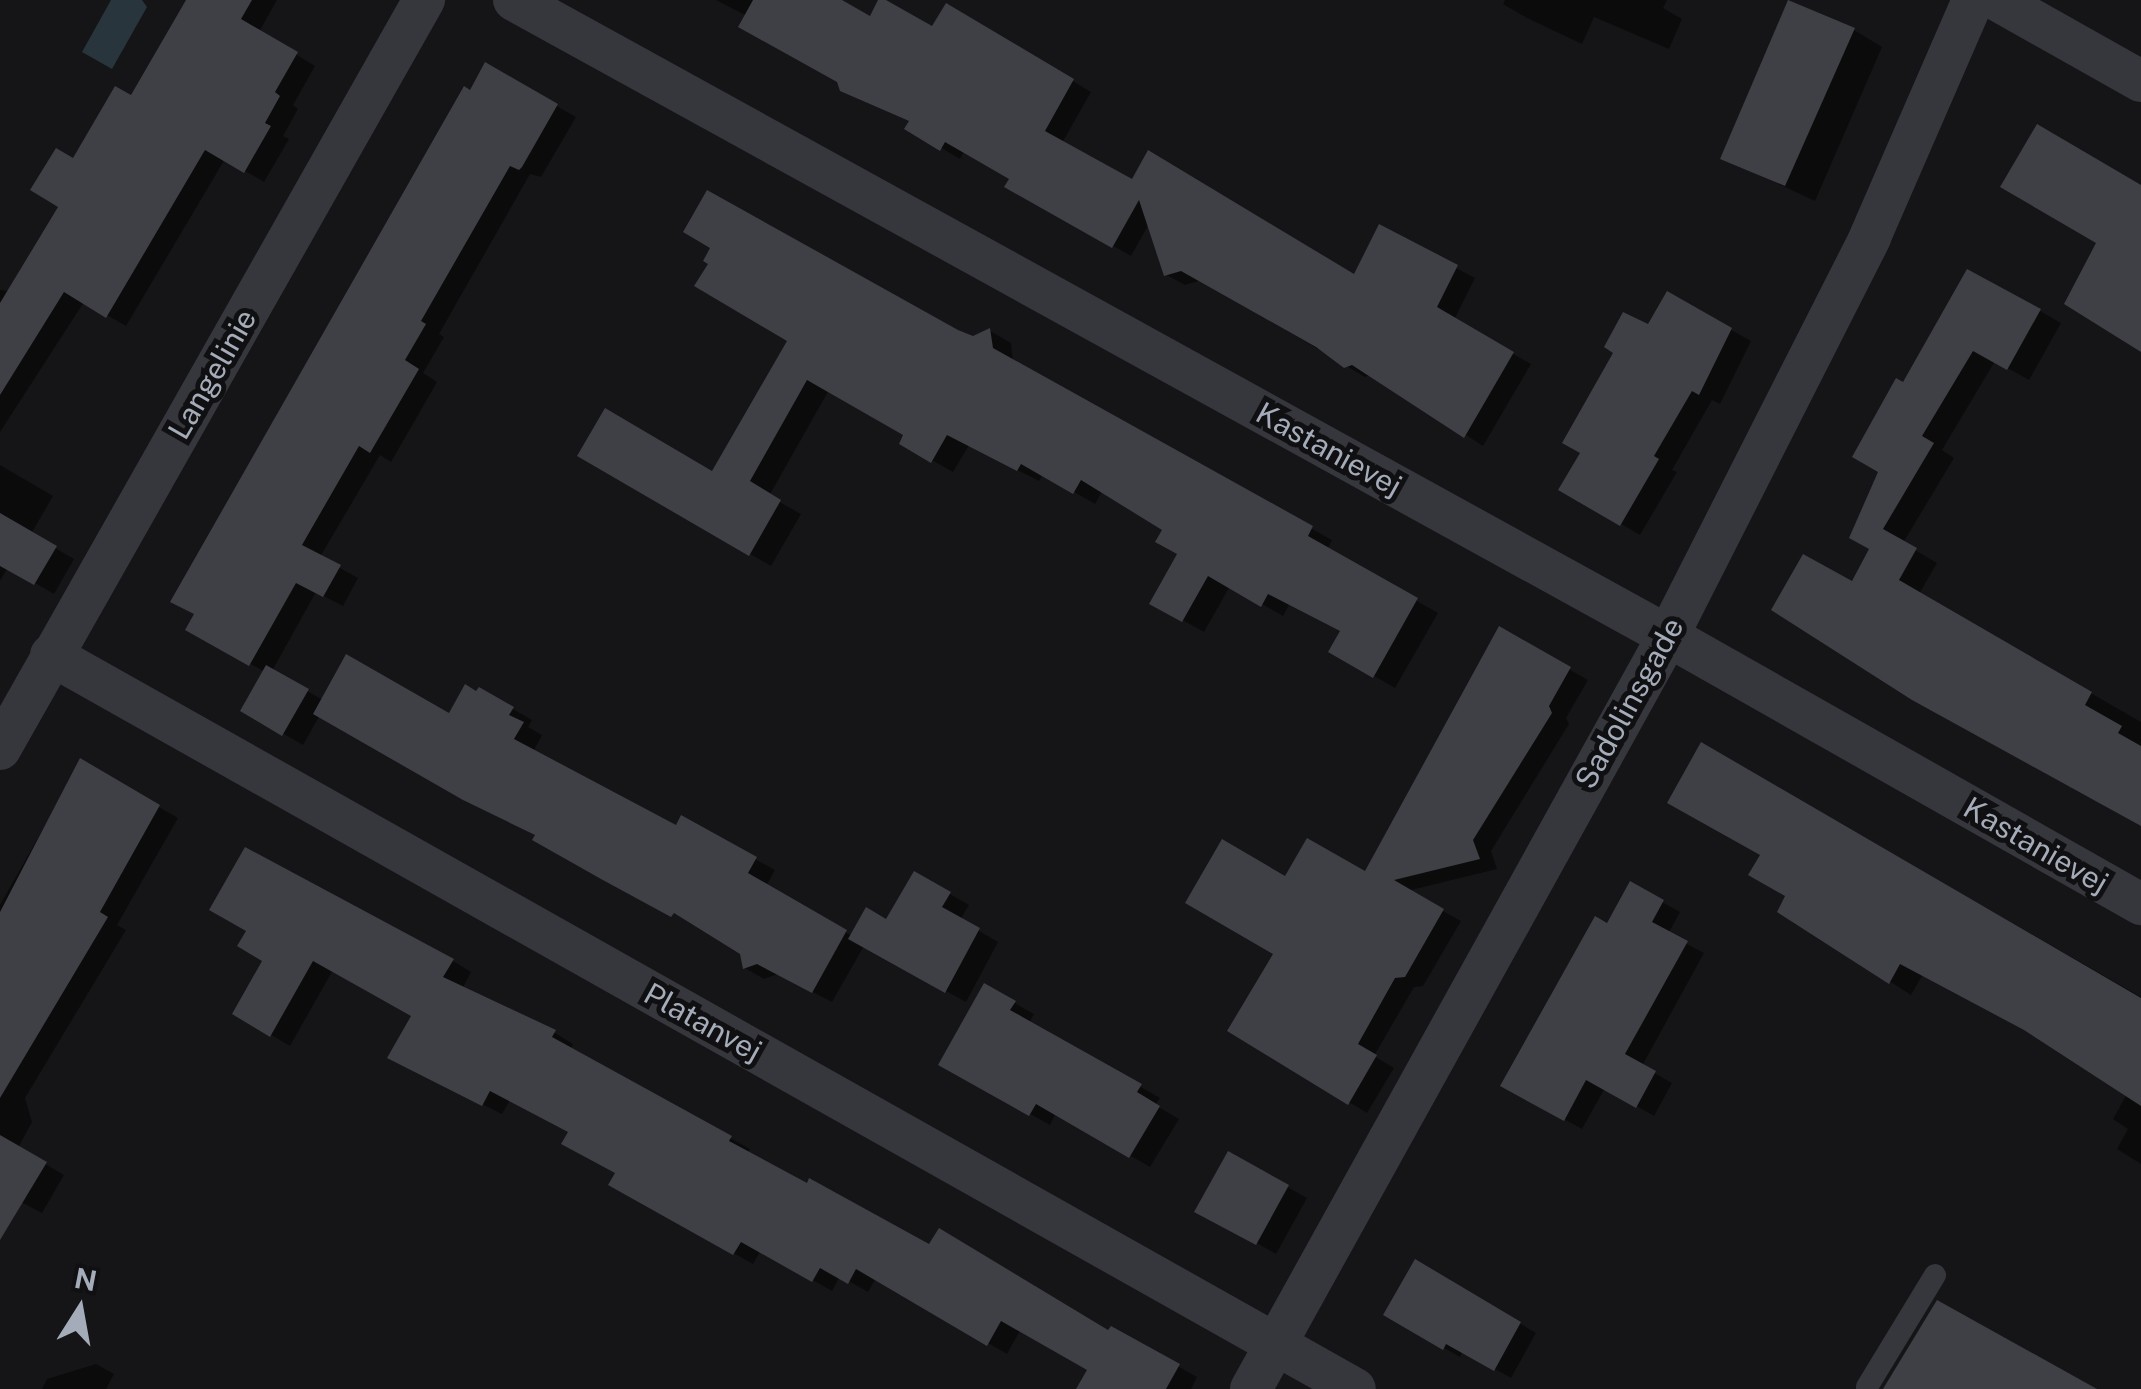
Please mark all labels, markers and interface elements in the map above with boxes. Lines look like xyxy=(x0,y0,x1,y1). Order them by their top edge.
street label: Langelinie xyxy=(160,303,264,445)
street label: Kastanievej xyxy=(1250,394,1408,504)
street label: Sadolinsgade xyxy=(1567,611,1691,795)
street label: Kastanievej xyxy=(1957,789,2115,901)
street label: Platanvej xyxy=(638,975,768,1069)
north arrow xyxy=(30,1259,130,1359)
text: N xyxy=(72,1261,100,1297)

